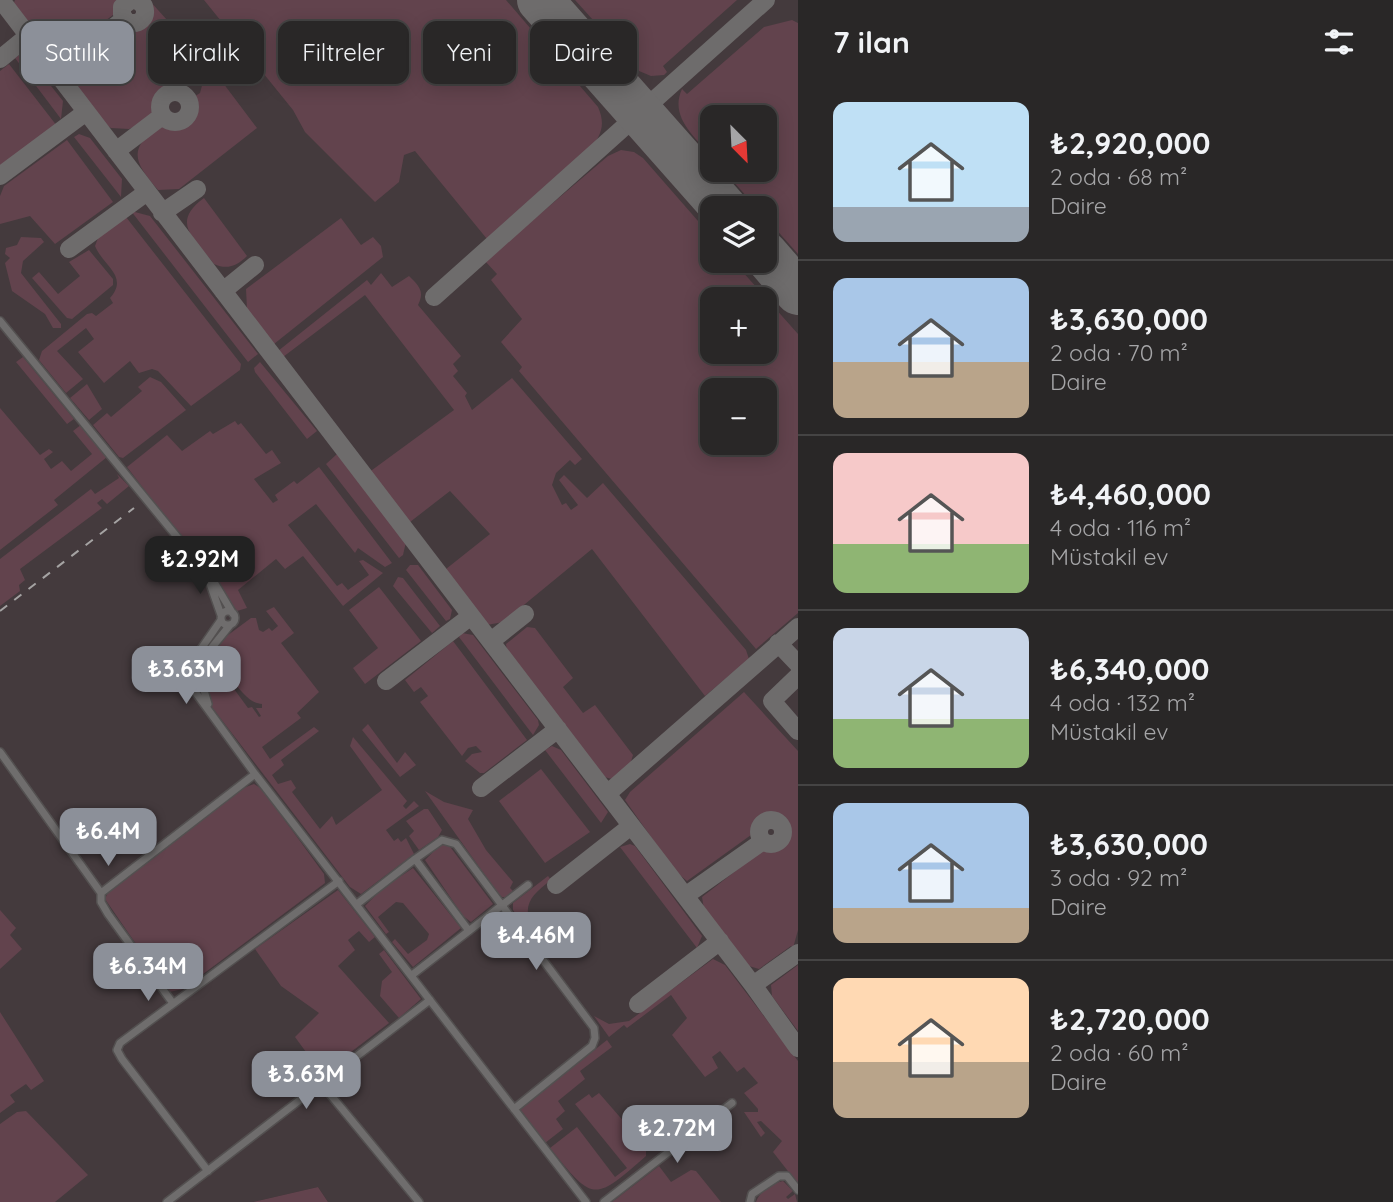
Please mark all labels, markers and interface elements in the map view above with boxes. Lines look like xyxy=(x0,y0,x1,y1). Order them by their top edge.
chip: Satılık xyxy=(21,21,134,84)
chip: Kiralık xyxy=(148,21,264,84)
chip: Filtreler xyxy=(278,21,409,84)
chip: Yeni xyxy=(423,21,516,84)
chip: Daire xyxy=(530,21,637,84)
text: 7 ilan xyxy=(833,23,910,61)
icon: filters xyxy=(1320,23,1358,61)
north arrow xyxy=(700,105,777,182)
map controls xyxy=(700,105,777,455)
text: ₺2,920,000 xyxy=(1050,124,1210,162)
icon: home xyxy=(889,130,973,214)
text: 2 oda · 68 m² xyxy=(1050,162,1187,191)
text: Daire xyxy=(1050,191,1107,220)
button: layers xyxy=(700,196,777,273)
button: + xyxy=(700,287,777,364)
text: ₺3,630,000 xyxy=(1050,300,1208,338)
icon: home xyxy=(889,306,973,390)
text: 2 oda · 70 m² xyxy=(1050,338,1188,367)
text: Daire xyxy=(1050,367,1107,396)
button: − xyxy=(700,378,777,455)
text: ₺4,460,000 xyxy=(1050,475,1211,513)
icon: home xyxy=(889,481,973,565)
text: 4 oda · 116 m² xyxy=(1050,513,1191,542)
pin: ₺2.92M xyxy=(143,536,257,596)
text: Müstakil ev xyxy=(1050,542,1168,571)
text: ₺2.92M xyxy=(161,544,239,573)
pin: ₺3.63M xyxy=(129,646,243,706)
text: ₺6,340,000 xyxy=(1050,650,1210,688)
text: ₺3.63M xyxy=(148,654,224,683)
icon: home xyxy=(889,656,973,740)
text: 4 oda · 132 m² xyxy=(1050,688,1195,717)
text: Müstakil ev xyxy=(1050,717,1168,746)
pin: ₺6.4M xyxy=(59,808,157,868)
text: ₺6.4M xyxy=(76,816,140,845)
text: ₺3,630,000 xyxy=(1050,825,1208,863)
icon: home xyxy=(889,831,973,915)
text: 3 oda · 92 m² xyxy=(1050,863,1187,892)
text: Daire xyxy=(1050,892,1107,921)
pin: ₺4.46M xyxy=(479,912,593,972)
text: ₺4.46M xyxy=(497,920,575,949)
pin: ₺6.34M xyxy=(91,944,205,1003)
text: ₺6.34M xyxy=(109,951,187,980)
text: ₺2,720,000 xyxy=(1050,1000,1210,1038)
icon: home xyxy=(889,1006,973,1090)
text: 2 oda · 60 m² xyxy=(1050,1038,1188,1067)
pin: ₺3.63M xyxy=(249,1052,363,1111)
text: ₺3.63M xyxy=(268,1059,344,1088)
text: Daire xyxy=(1050,1067,1107,1096)
pin: ₺2.72M xyxy=(620,1106,734,1165)
text: ₺2.72M xyxy=(638,1113,716,1142)

